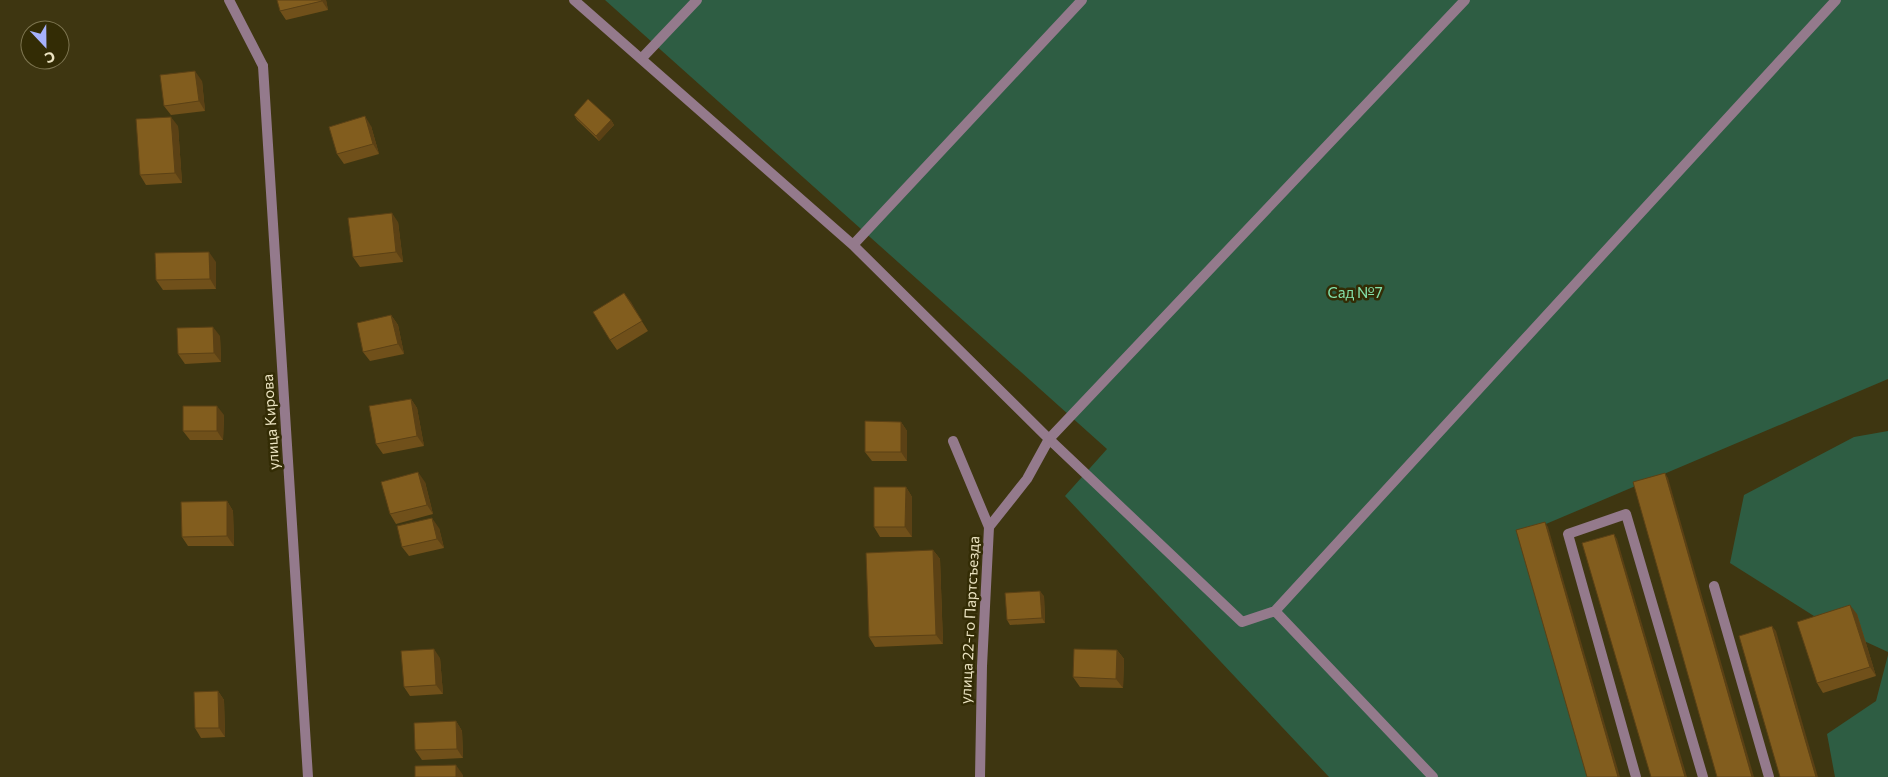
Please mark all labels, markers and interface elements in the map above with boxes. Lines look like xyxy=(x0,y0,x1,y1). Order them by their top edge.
north arrow xyxy=(20,20,70,70)
text: С xyxy=(42,48,58,67)
park label: Сад №7 xyxy=(1327,283,1383,301)
street label: улица Кирова xyxy=(258,374,282,471)
street label: улица 22-го Партсъезда xyxy=(956,535,982,704)

